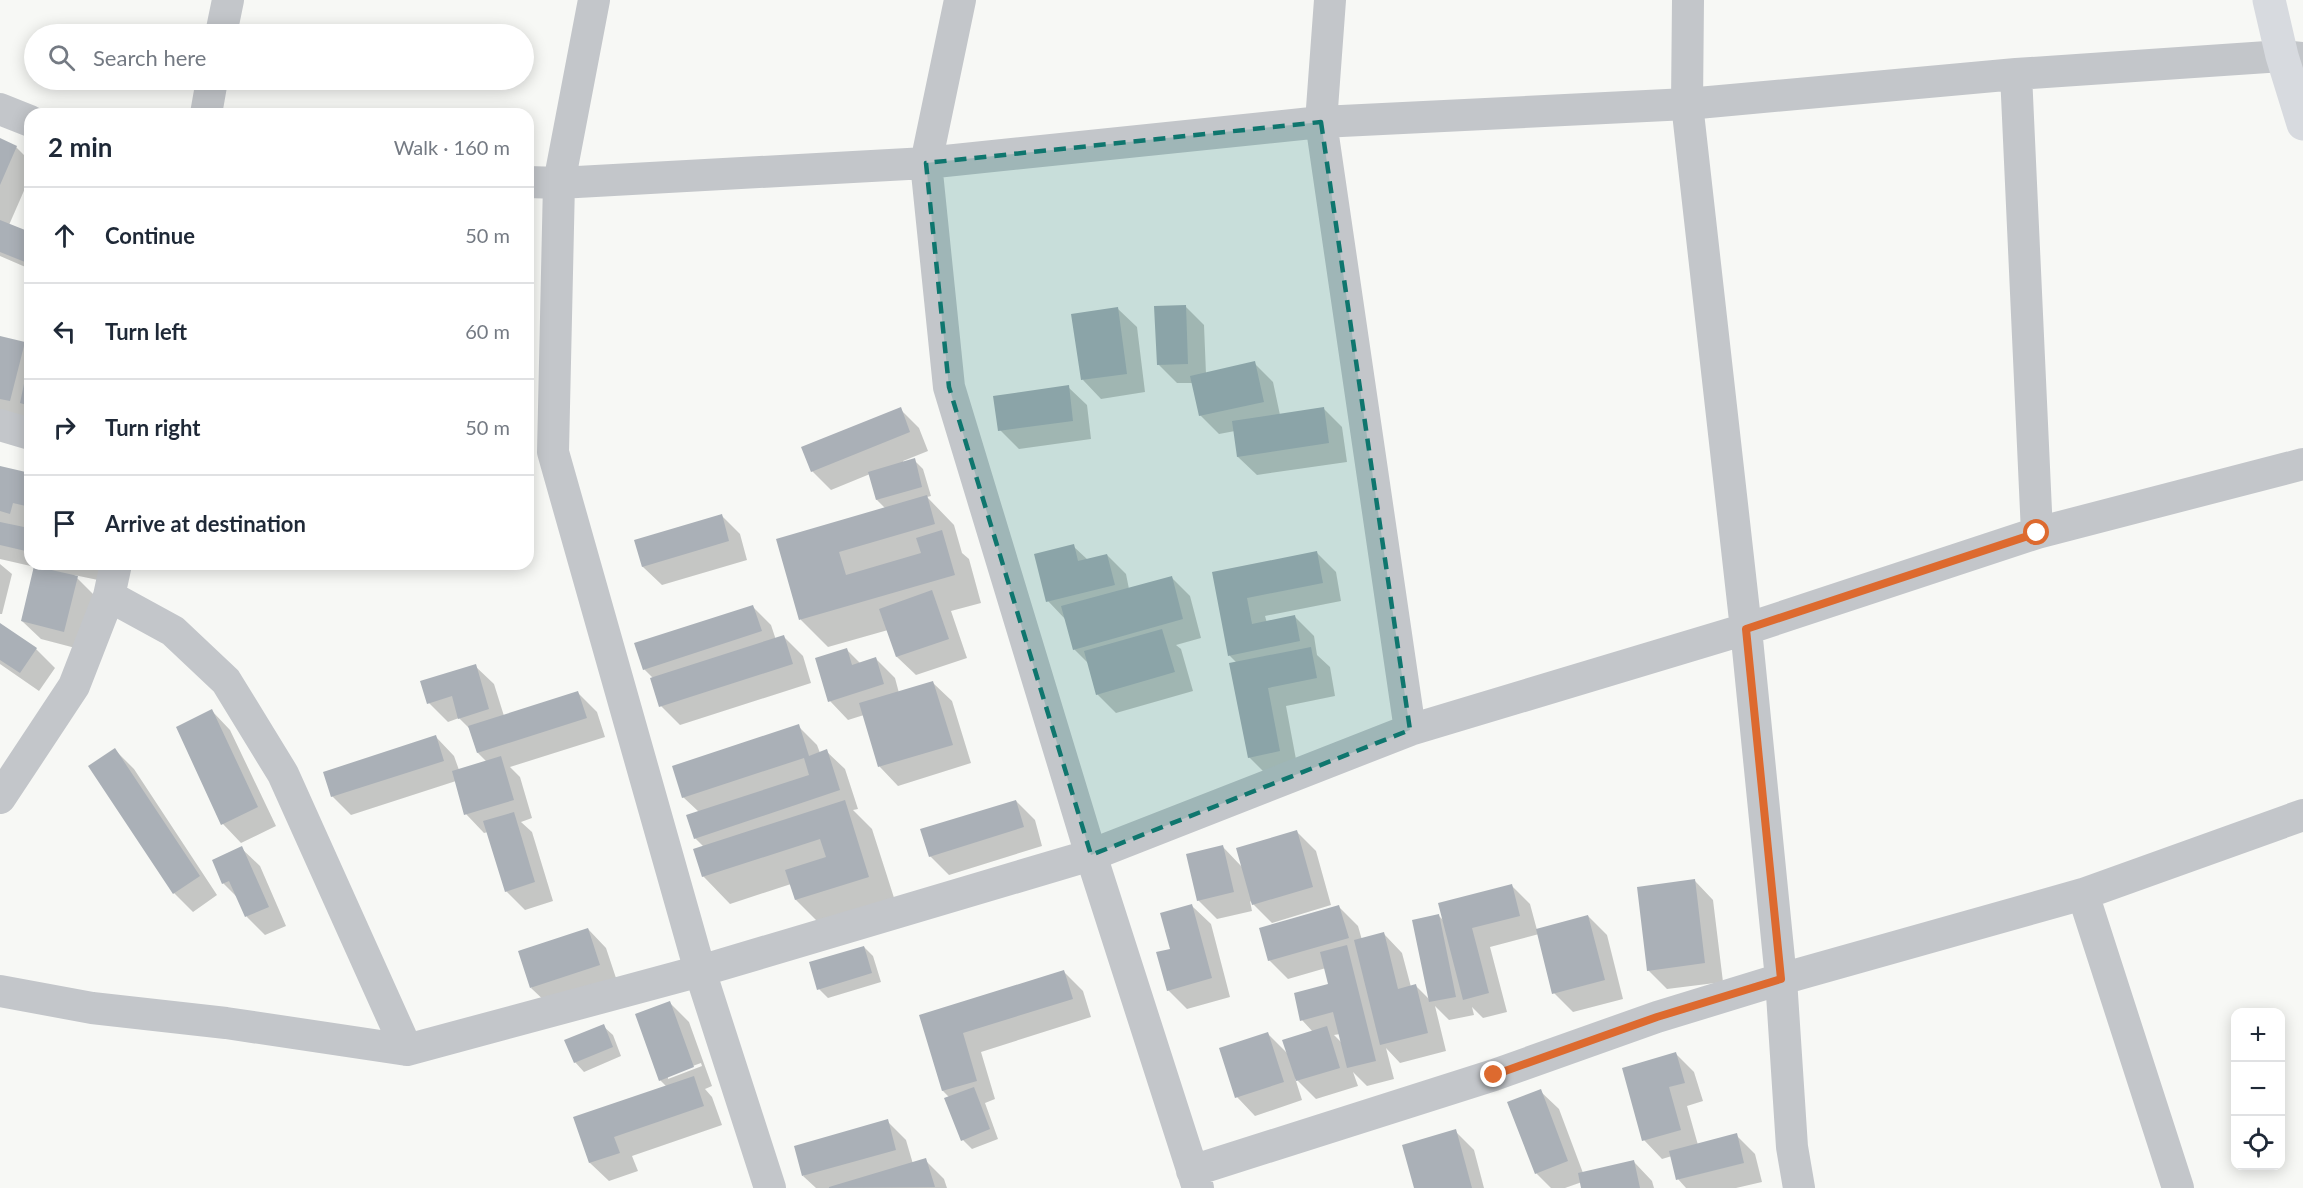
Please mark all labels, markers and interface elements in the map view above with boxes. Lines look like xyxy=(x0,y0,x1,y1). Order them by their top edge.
search box xyxy=(24,24,534,90)
icon: search xyxy=(45,41,78,74)
text: Search here xyxy=(93,44,206,71)
text: 2 min xyxy=(48,131,112,163)
text: Walk · 160 m xyxy=(394,135,510,159)
icon: ahead xyxy=(48,219,81,252)
text: Continue xyxy=(105,222,195,249)
text: 50 m xyxy=(465,223,510,247)
icon: left xyxy=(48,315,81,348)
text: Turn left xyxy=(105,318,187,345)
text: 60 m xyxy=(465,319,510,343)
icon: right xyxy=(48,411,81,444)
text: Turn right xyxy=(105,414,200,441)
text: 50 m xyxy=(465,415,510,439)
icon: arrive xyxy=(48,507,81,540)
text: Arrive at destination xyxy=(105,510,306,537)
route start xyxy=(2023,519,2049,545)
map controls xyxy=(2231,1008,2285,1170)
button: + xyxy=(2231,1008,2285,1062)
route end xyxy=(1480,1061,1506,1087)
button: − xyxy=(2231,1062,2285,1116)
button: locate xyxy=(2231,1116,2285,1170)

